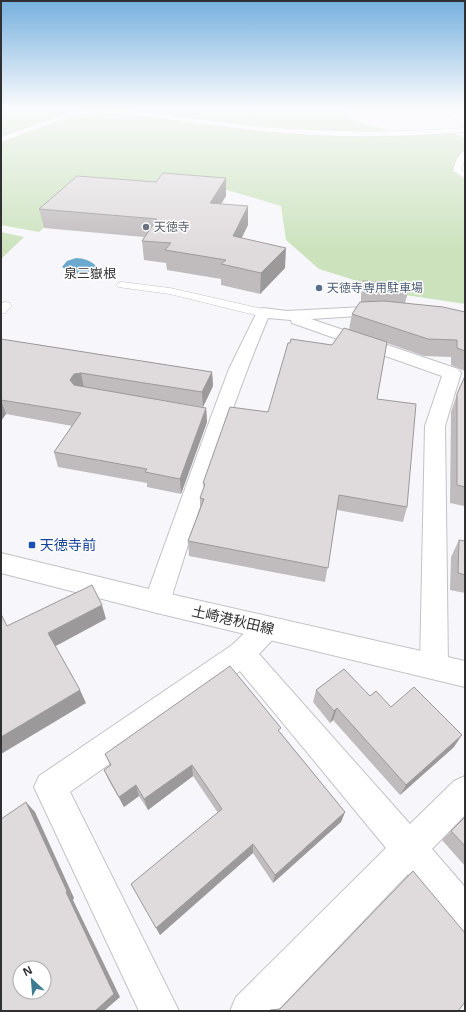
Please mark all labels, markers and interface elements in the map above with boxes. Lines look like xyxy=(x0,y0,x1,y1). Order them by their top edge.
place label: 天徳寺 xyxy=(154,218,190,235)
marker: 天徳寺 xyxy=(141,222,151,232)
district label: 泉三嶽根 xyxy=(64,264,116,282)
place label: 天徳寺専用駐車場 xyxy=(327,279,423,296)
marker: 天徳寺専用駐車場 xyxy=(314,283,324,293)
place label: 天徳寺前 xyxy=(40,535,96,554)
marker: 天徳寺前 xyxy=(27,540,37,550)
street label: 土崎港秋田線 xyxy=(190,601,276,638)
north arrow xyxy=(12,960,52,1000)
text: N xyxy=(20,962,35,979)

